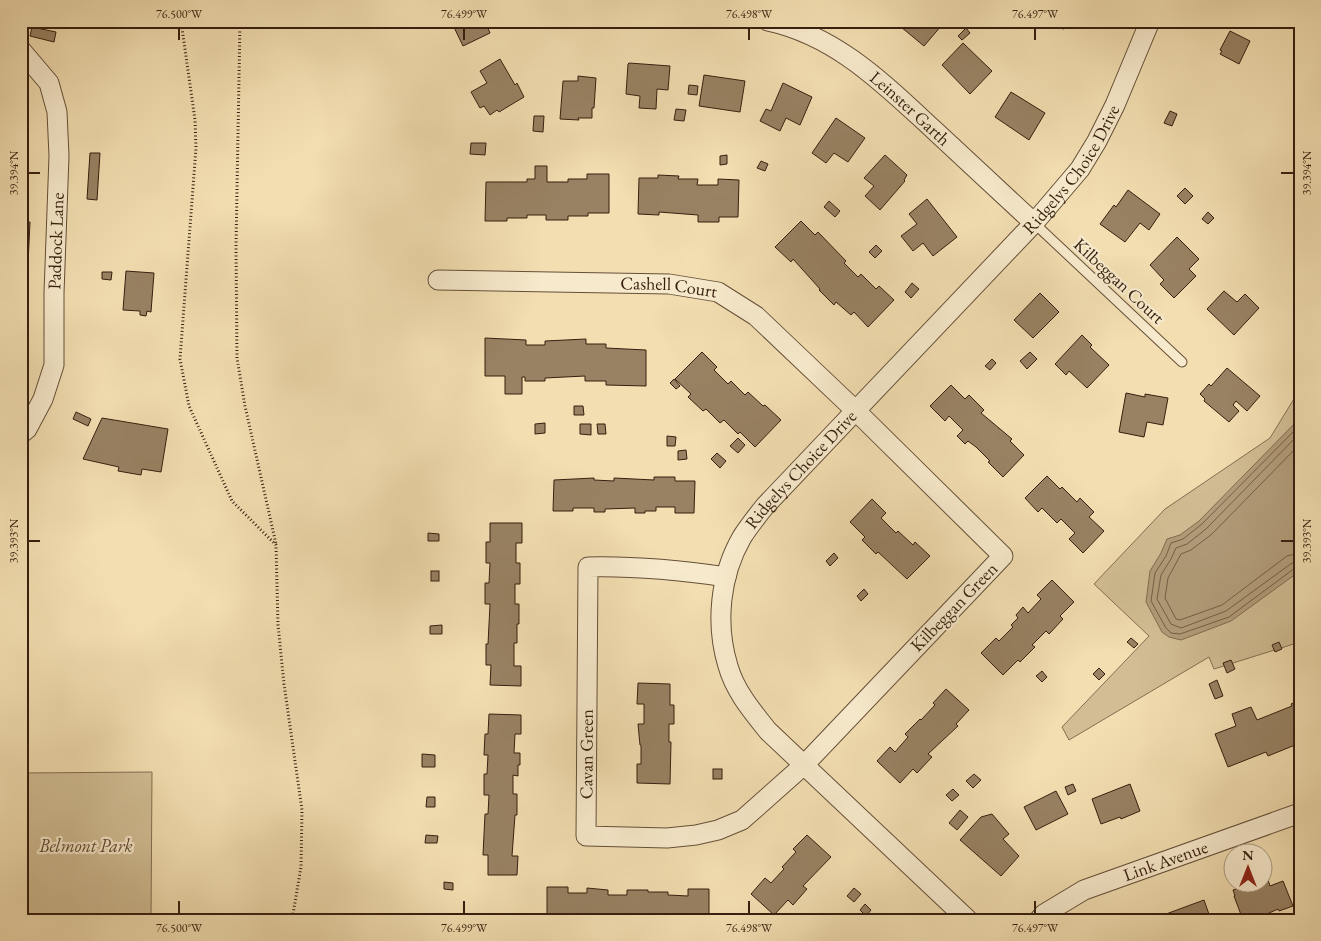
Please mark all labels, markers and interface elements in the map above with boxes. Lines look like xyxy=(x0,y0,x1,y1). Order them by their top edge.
text: 76.500°W xyxy=(156,6,203,22)
text: 76.499°W xyxy=(441,6,488,22)
text: 76.498°W xyxy=(726,6,773,22)
text: 76.497°W xyxy=(1012,6,1059,22)
street label: Leinster Garth xyxy=(865,66,955,150)
street label: Ridgelys Choice Drive xyxy=(1017,101,1124,239)
text: 39.394°N xyxy=(6,150,22,195)
text: 39.394°N xyxy=(1299,150,1315,195)
street label: Paddock Lane xyxy=(42,192,69,290)
street label: Kilbeggan Court xyxy=(1069,233,1170,329)
street label: Cashell Court xyxy=(620,271,719,303)
street label: Ridgelys Choice Drive xyxy=(739,405,861,533)
text: 39.393°N xyxy=(6,518,22,563)
text: 39.393°N xyxy=(1299,518,1315,563)
street label: Kilbeggan Green xyxy=(905,557,1002,656)
street label: Cavan Green xyxy=(574,709,598,799)
park label: Belmont Park xyxy=(38,834,133,857)
street label: Link Avenue xyxy=(1120,835,1211,886)
north arrow xyxy=(1224,844,1274,894)
text: N xyxy=(1242,846,1254,864)
text: 76.500°W xyxy=(156,920,203,936)
text: 76.499°W xyxy=(441,920,488,936)
text: 76.498°W xyxy=(726,920,773,936)
text: 76.497°W xyxy=(1012,920,1059,936)

